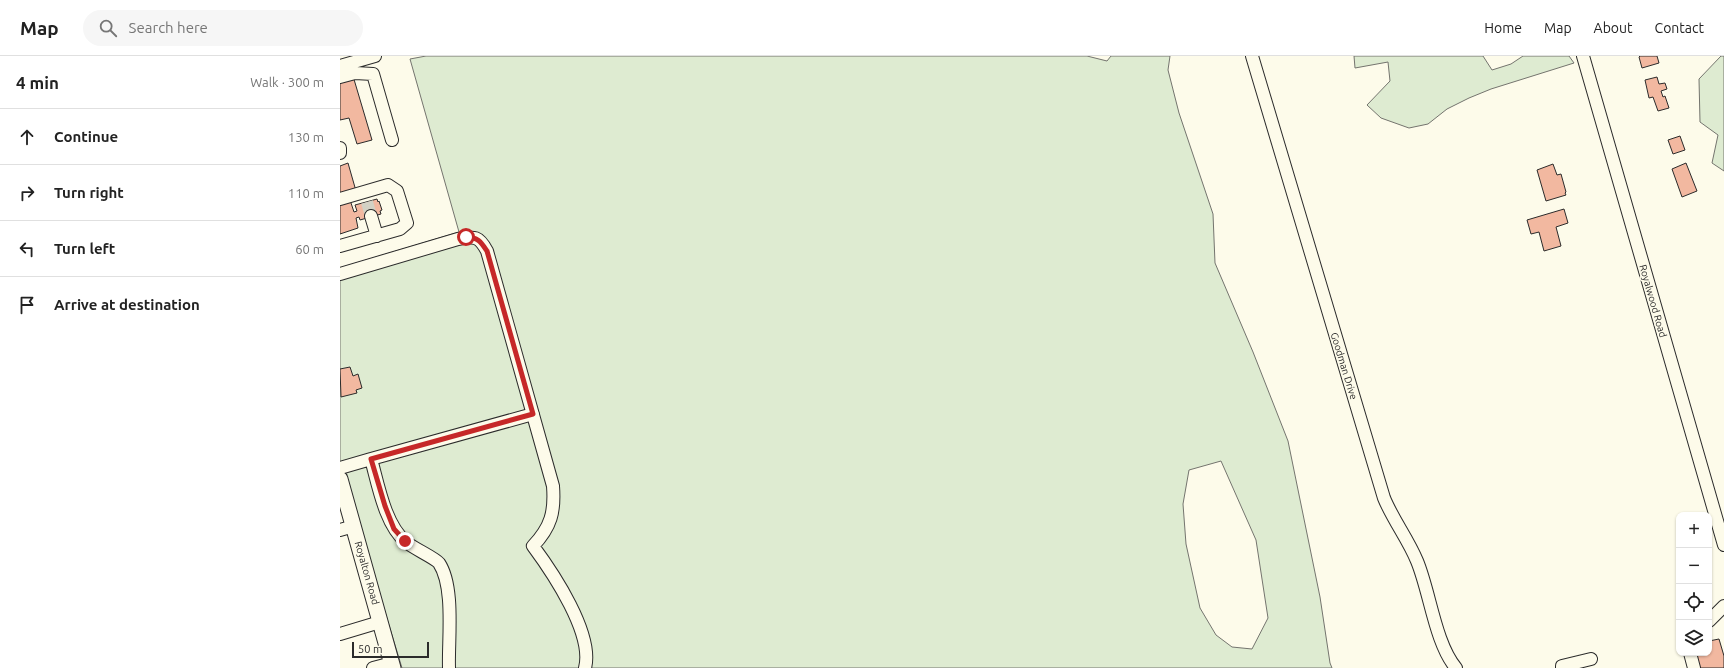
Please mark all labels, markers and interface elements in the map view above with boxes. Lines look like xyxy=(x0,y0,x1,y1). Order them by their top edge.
search box xyxy=(83,10,363,46)
text: Map xyxy=(20,17,59,39)
icon: search xyxy=(97,17,119,39)
text: Search here xyxy=(129,19,208,36)
text: Home xyxy=(1484,20,1522,36)
text: Map xyxy=(1544,20,1572,36)
text: About xyxy=(1594,20,1633,36)
text: Contact xyxy=(1655,20,1704,36)
text: 4 min xyxy=(16,73,59,92)
text: Walk · 300 m xyxy=(250,75,324,89)
icon: ahead xyxy=(16,126,38,148)
text: Continue xyxy=(54,128,118,145)
text: 130 m xyxy=(288,130,324,144)
icon: right xyxy=(16,182,38,204)
text: Turn right xyxy=(54,184,124,201)
text: 110 m xyxy=(288,186,324,200)
route start xyxy=(457,228,475,246)
icon: left xyxy=(16,238,38,260)
text: Turn left xyxy=(54,240,115,257)
text: 60 m xyxy=(295,242,324,256)
street label: Royalwood Road xyxy=(1637,263,1669,339)
icon: arrive xyxy=(16,294,38,316)
text: Arrive at destination xyxy=(54,296,200,313)
street label: Goodman Drive xyxy=(1329,331,1359,401)
map controls xyxy=(1676,512,1712,656)
button: + xyxy=(1676,512,1712,548)
route end xyxy=(396,532,414,550)
street label: Royalton Road xyxy=(353,540,381,606)
button: − xyxy=(1676,548,1712,584)
button: locate xyxy=(1676,584,1712,620)
button: layers xyxy=(1676,620,1712,656)
scale bar xyxy=(352,640,429,659)
text: 50 m xyxy=(358,643,382,655)

